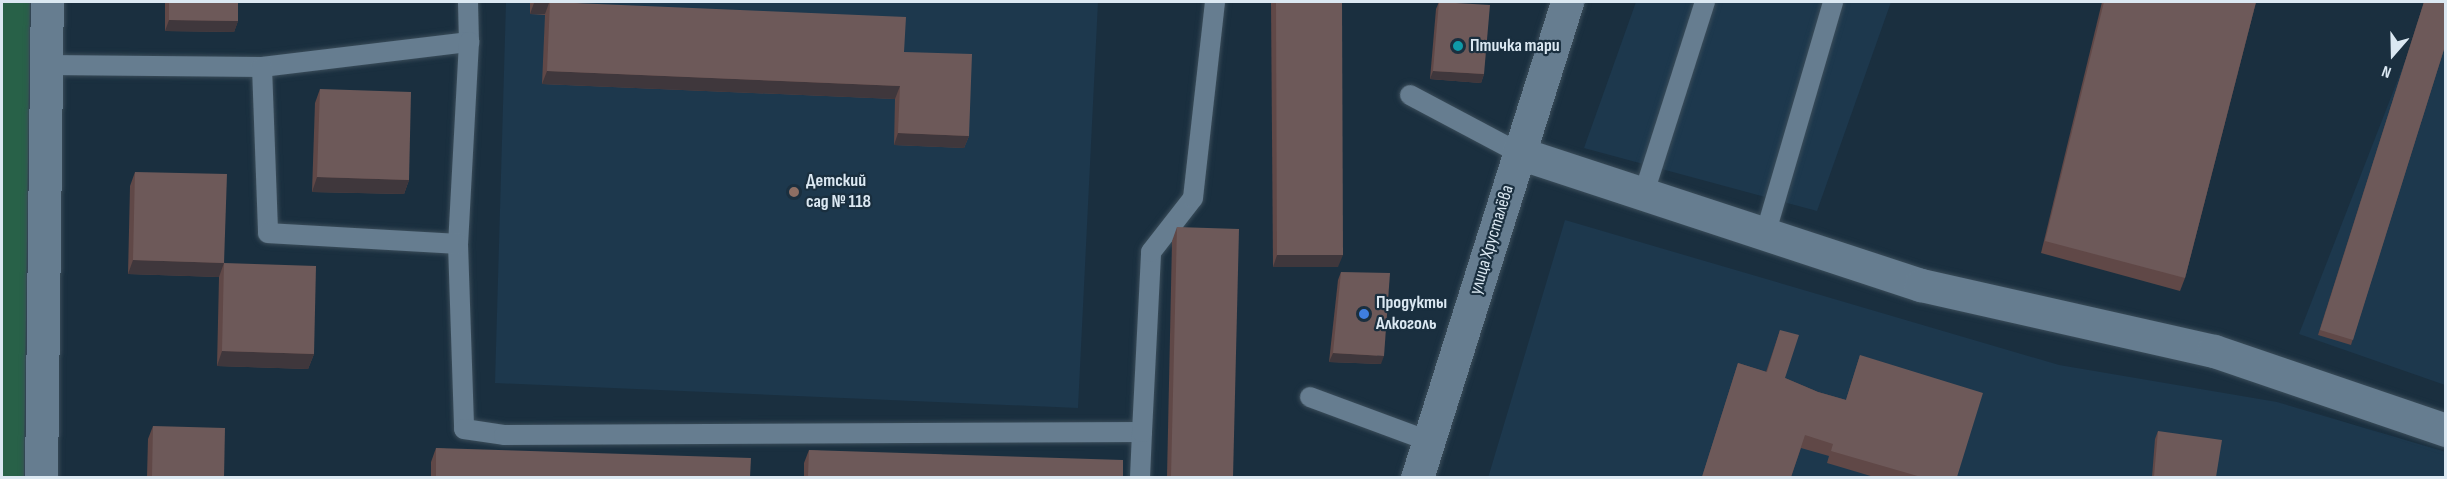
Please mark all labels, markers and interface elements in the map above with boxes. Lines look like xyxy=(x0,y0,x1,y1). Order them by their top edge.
north arrow xyxy=(2363,24,2423,84)
place label: Птичка тари xyxy=(1470,35,1560,57)
marker: Птичка тари xyxy=(1451,39,1465,53)
text: N xyxy=(2379,61,2394,82)
place label: Детский сад № 118 xyxy=(806,171,871,213)
street label: улица Хрусталёва xyxy=(1465,183,1519,297)
marker: Детский сад № 118 xyxy=(787,185,801,199)
place label: Продукты Алкоголь xyxy=(1376,293,1447,336)
marker: Продукты Алкоголь xyxy=(1357,307,1371,321)

